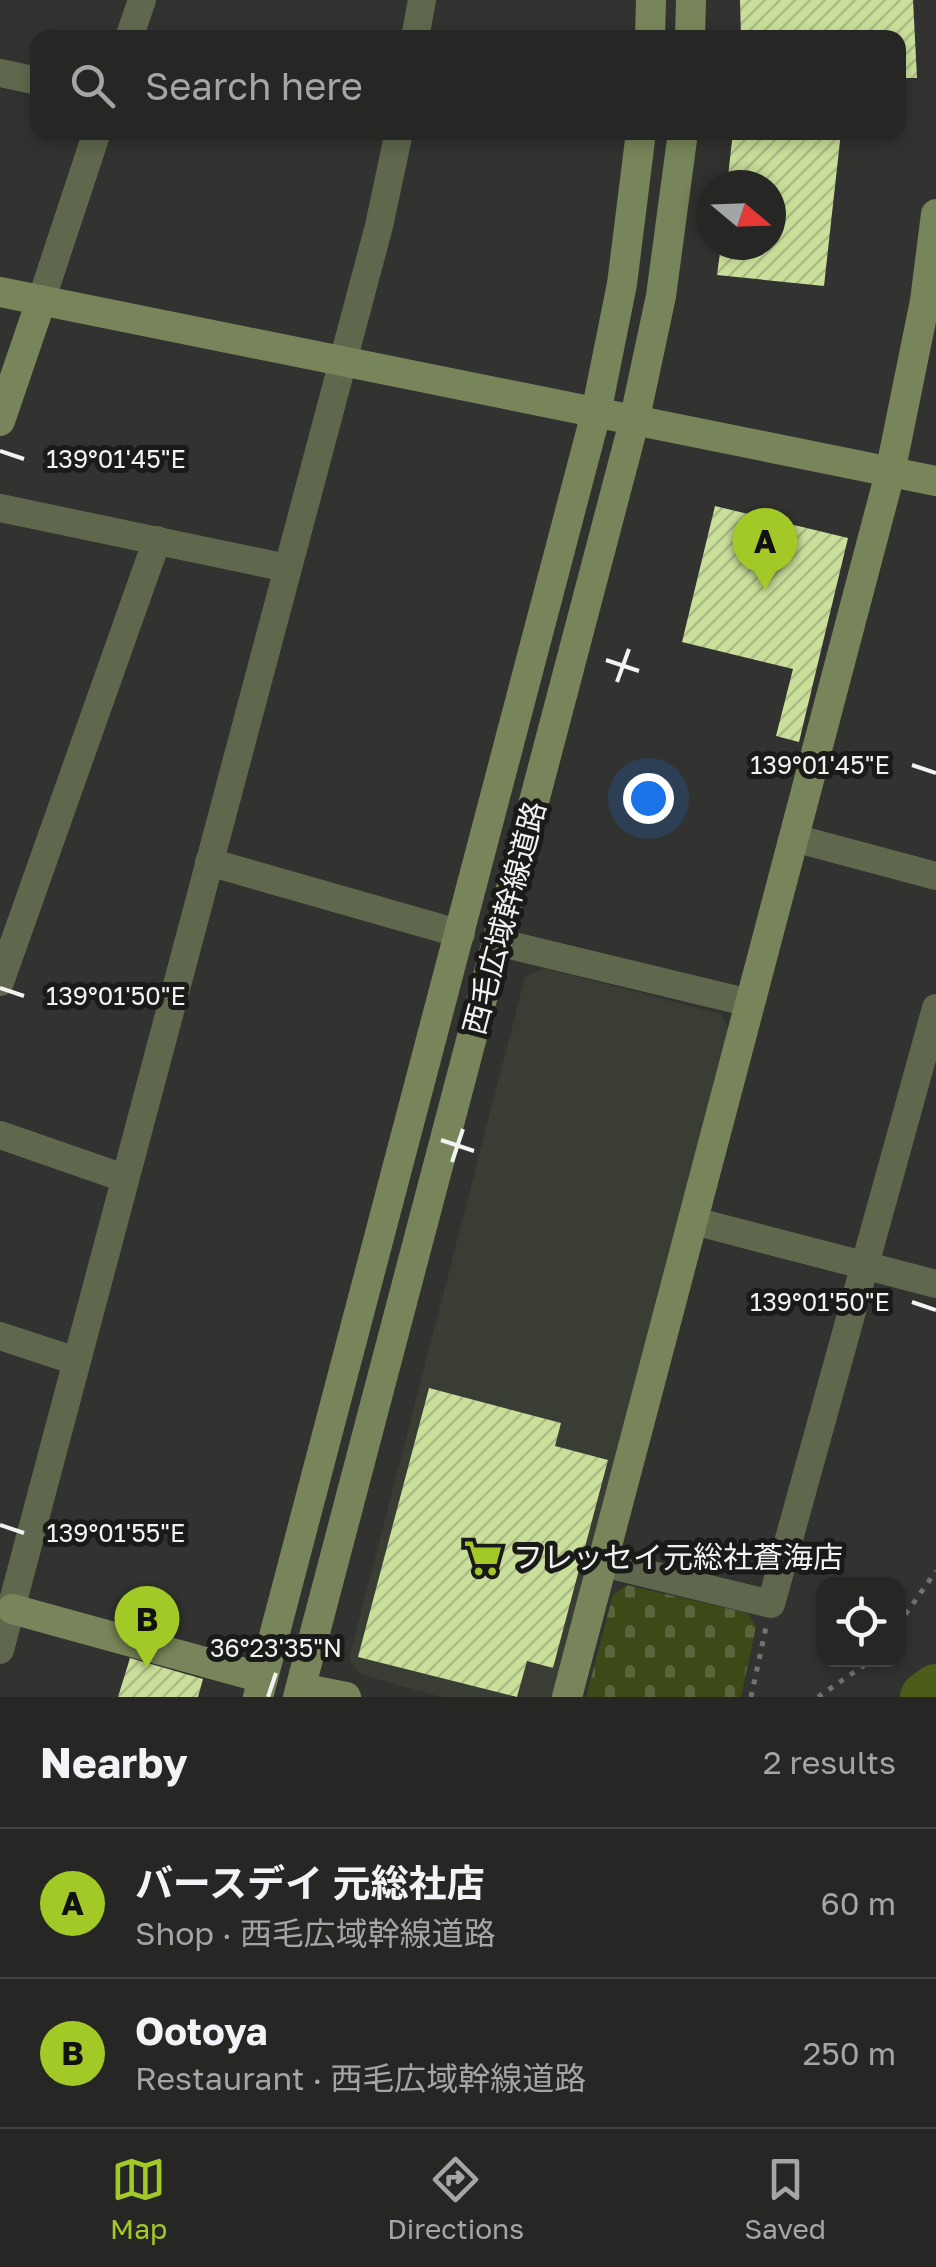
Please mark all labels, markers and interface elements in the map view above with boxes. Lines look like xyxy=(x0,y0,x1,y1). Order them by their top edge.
search box xyxy=(30,30,906,140)
icon: search xyxy=(65,58,120,113)
text: Search here xyxy=(145,63,363,108)
north arrow xyxy=(696,170,786,260)
text: 139°01'45"E xyxy=(46,443,186,474)
pin: A xyxy=(732,508,798,590)
text: 139°01'45"E xyxy=(750,749,890,780)
your location xyxy=(623,773,674,824)
street label: 西毛広域幹線道路 xyxy=(456,797,552,1038)
text: 139°01'50"E xyxy=(46,980,186,1011)
text: 139°01'50"E xyxy=(750,1286,890,1317)
text: 139°01'55"E xyxy=(47,1517,185,1548)
supermarket icon: フレッセイ元総社蒼海店 xyxy=(462,1537,504,1579)
place label: フレッセイ元総社蒼海店 xyxy=(513,1539,843,1575)
map controls xyxy=(816,1577,906,1667)
button: locate xyxy=(816,1577,906,1667)
pin: B xyxy=(114,1586,180,1668)
text: 36°23'35"N xyxy=(210,1632,342,1663)
text: Nearby xyxy=(40,1737,188,1787)
text: 2 results xyxy=(763,1743,896,1781)
text: バースデイ 元総社店 xyxy=(135,1860,485,1905)
text: A xyxy=(61,1884,84,1922)
text: 60 m xyxy=(820,1884,896,1922)
text: Shop · 西毛広域幹線道路 xyxy=(135,1914,496,1952)
text: Ootoya xyxy=(135,2008,268,2053)
text: B xyxy=(61,2034,84,2072)
text: 250 m xyxy=(803,2034,896,2072)
text: Restaurant · 西毛広域幹線道路 xyxy=(135,2059,586,2097)
tab: Map xyxy=(110,2152,167,2245)
tab: Directions xyxy=(387,2152,524,2245)
tab: Saved xyxy=(744,2152,826,2245)

